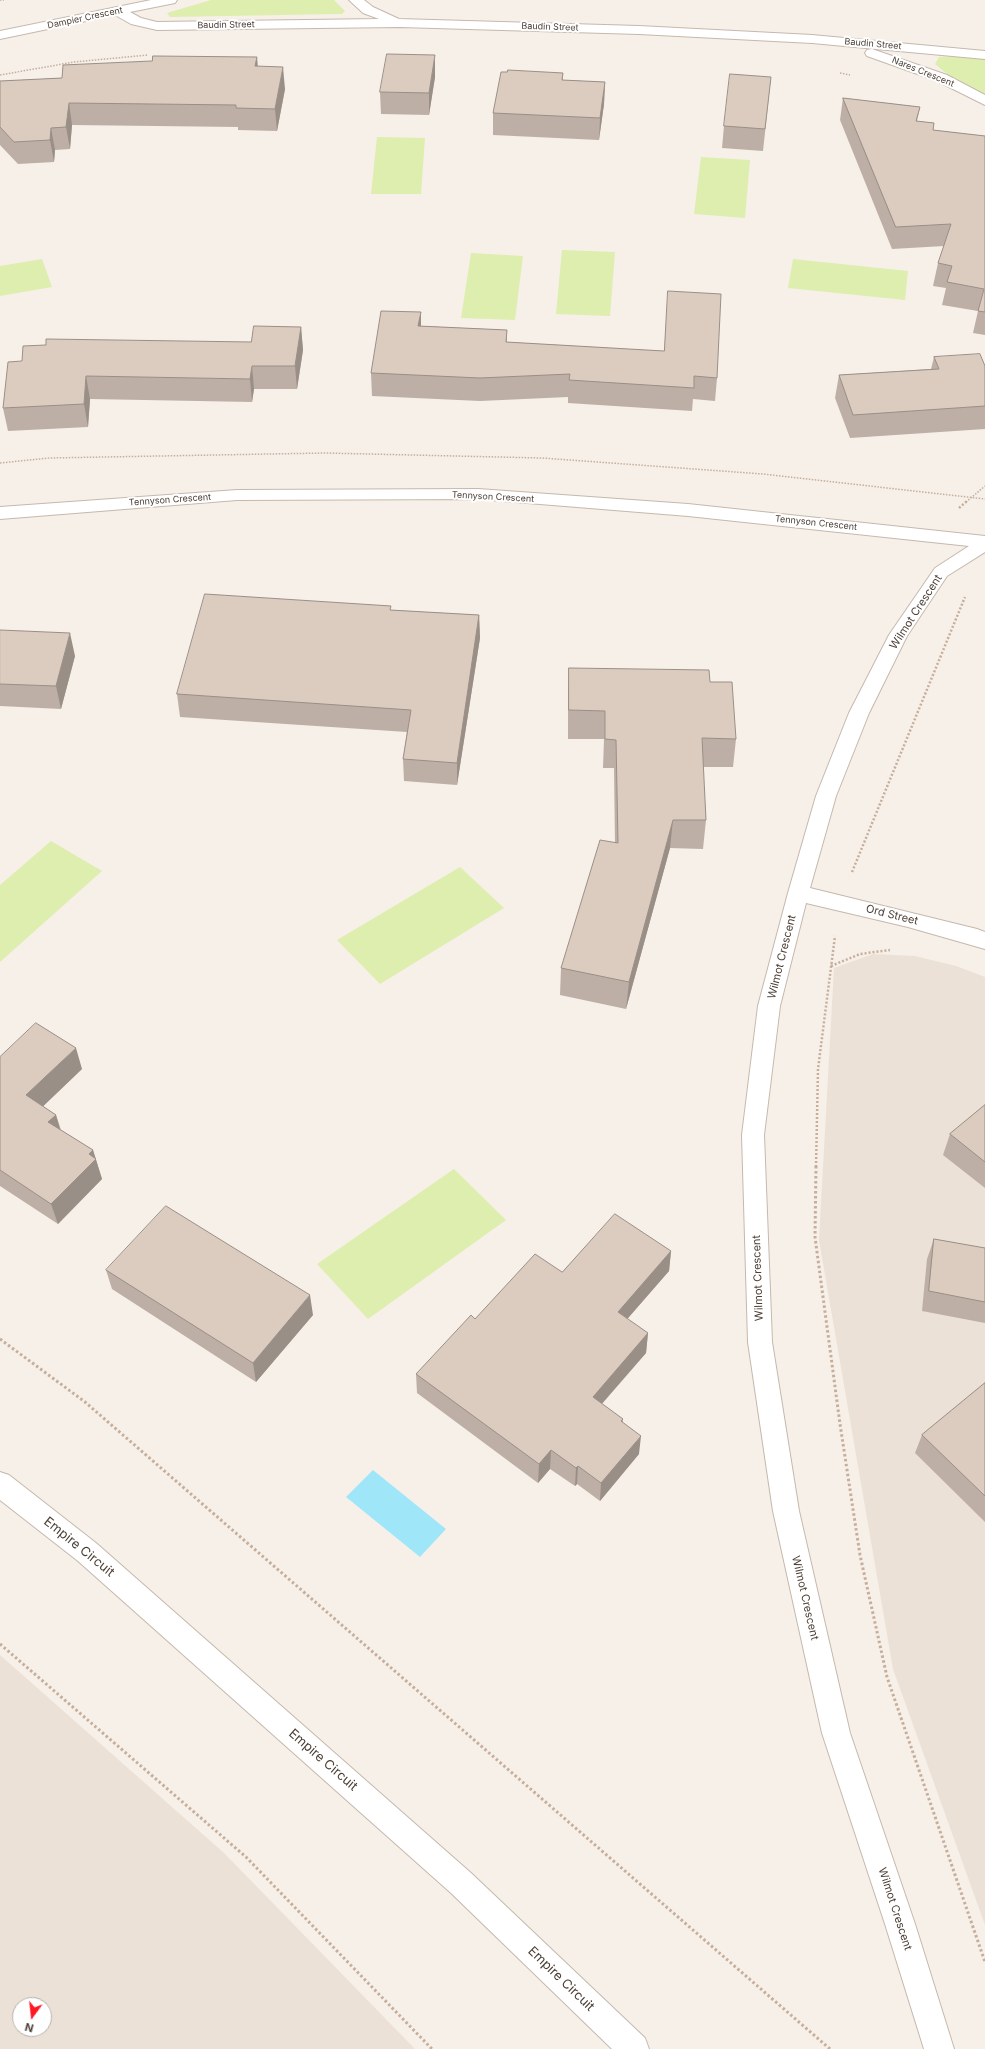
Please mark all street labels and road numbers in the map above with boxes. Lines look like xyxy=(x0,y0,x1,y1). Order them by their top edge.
street label: Dampier Crescent xyxy=(46,5,124,31)
street label: Baudin Street xyxy=(197,19,255,31)
street label: Baudin Street xyxy=(521,21,579,33)
street label: Baudin Street xyxy=(844,36,902,52)
street label: Nares Crescent xyxy=(890,55,956,89)
street label: Tennyson Crescent xyxy=(452,489,534,505)
street label: Tennyson Crescent xyxy=(129,492,211,508)
street label: Tennyson Crescent xyxy=(774,513,858,533)
street label: Wilmot Crescent xyxy=(887,572,945,652)
street label: Ord Street xyxy=(865,902,919,928)
street label: Wilmot Crescent xyxy=(765,914,799,1000)
street label: Wilmot Crescent xyxy=(750,1235,766,1321)
street label: Empire Circuit xyxy=(41,1514,117,1580)
street label: Wilmot Crescent xyxy=(789,1555,821,1641)
street label: Empire Circuit xyxy=(285,1726,361,1794)
street label: Wilmot Crescent xyxy=(875,1866,915,1952)
street label: Empire Circuit xyxy=(525,1943,597,2015)

